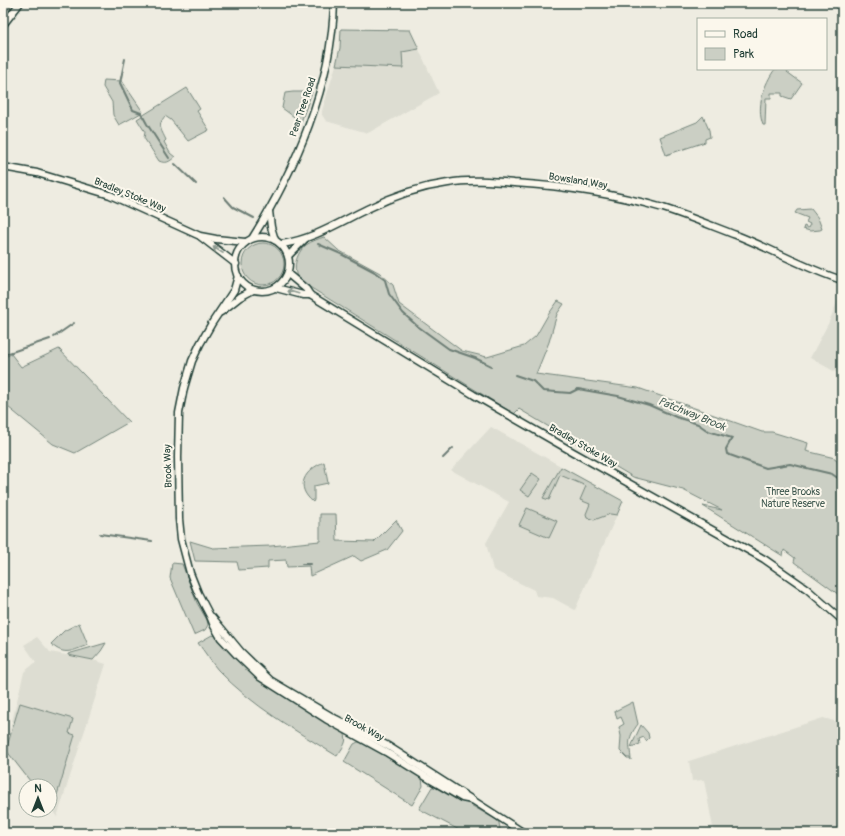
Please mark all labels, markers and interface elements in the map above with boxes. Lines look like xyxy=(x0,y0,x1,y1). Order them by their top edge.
legend xyxy=(697,18,827,70)
text: Road xyxy=(733,27,758,42)
text: Park xyxy=(733,47,754,62)
street label: Pear Tree Road xyxy=(287,76,319,138)
street label: Bowsland Way xyxy=(548,170,609,192)
street label: Bradley Stoke Way xyxy=(92,175,168,215)
one-way arrow xyxy=(213,246,224,254)
one-way arrow xyxy=(287,288,300,295)
water label: Patchway Brook xyxy=(656,395,729,434)
street label: Bradley Stoke Way xyxy=(547,422,620,471)
street label: Brook Way xyxy=(161,443,175,488)
park label: Three Brooks Nature Reserve xyxy=(761,486,825,510)
street label: Brook Way xyxy=(342,712,387,744)
north arrow xyxy=(18,778,58,818)
text: N xyxy=(34,782,42,795)

